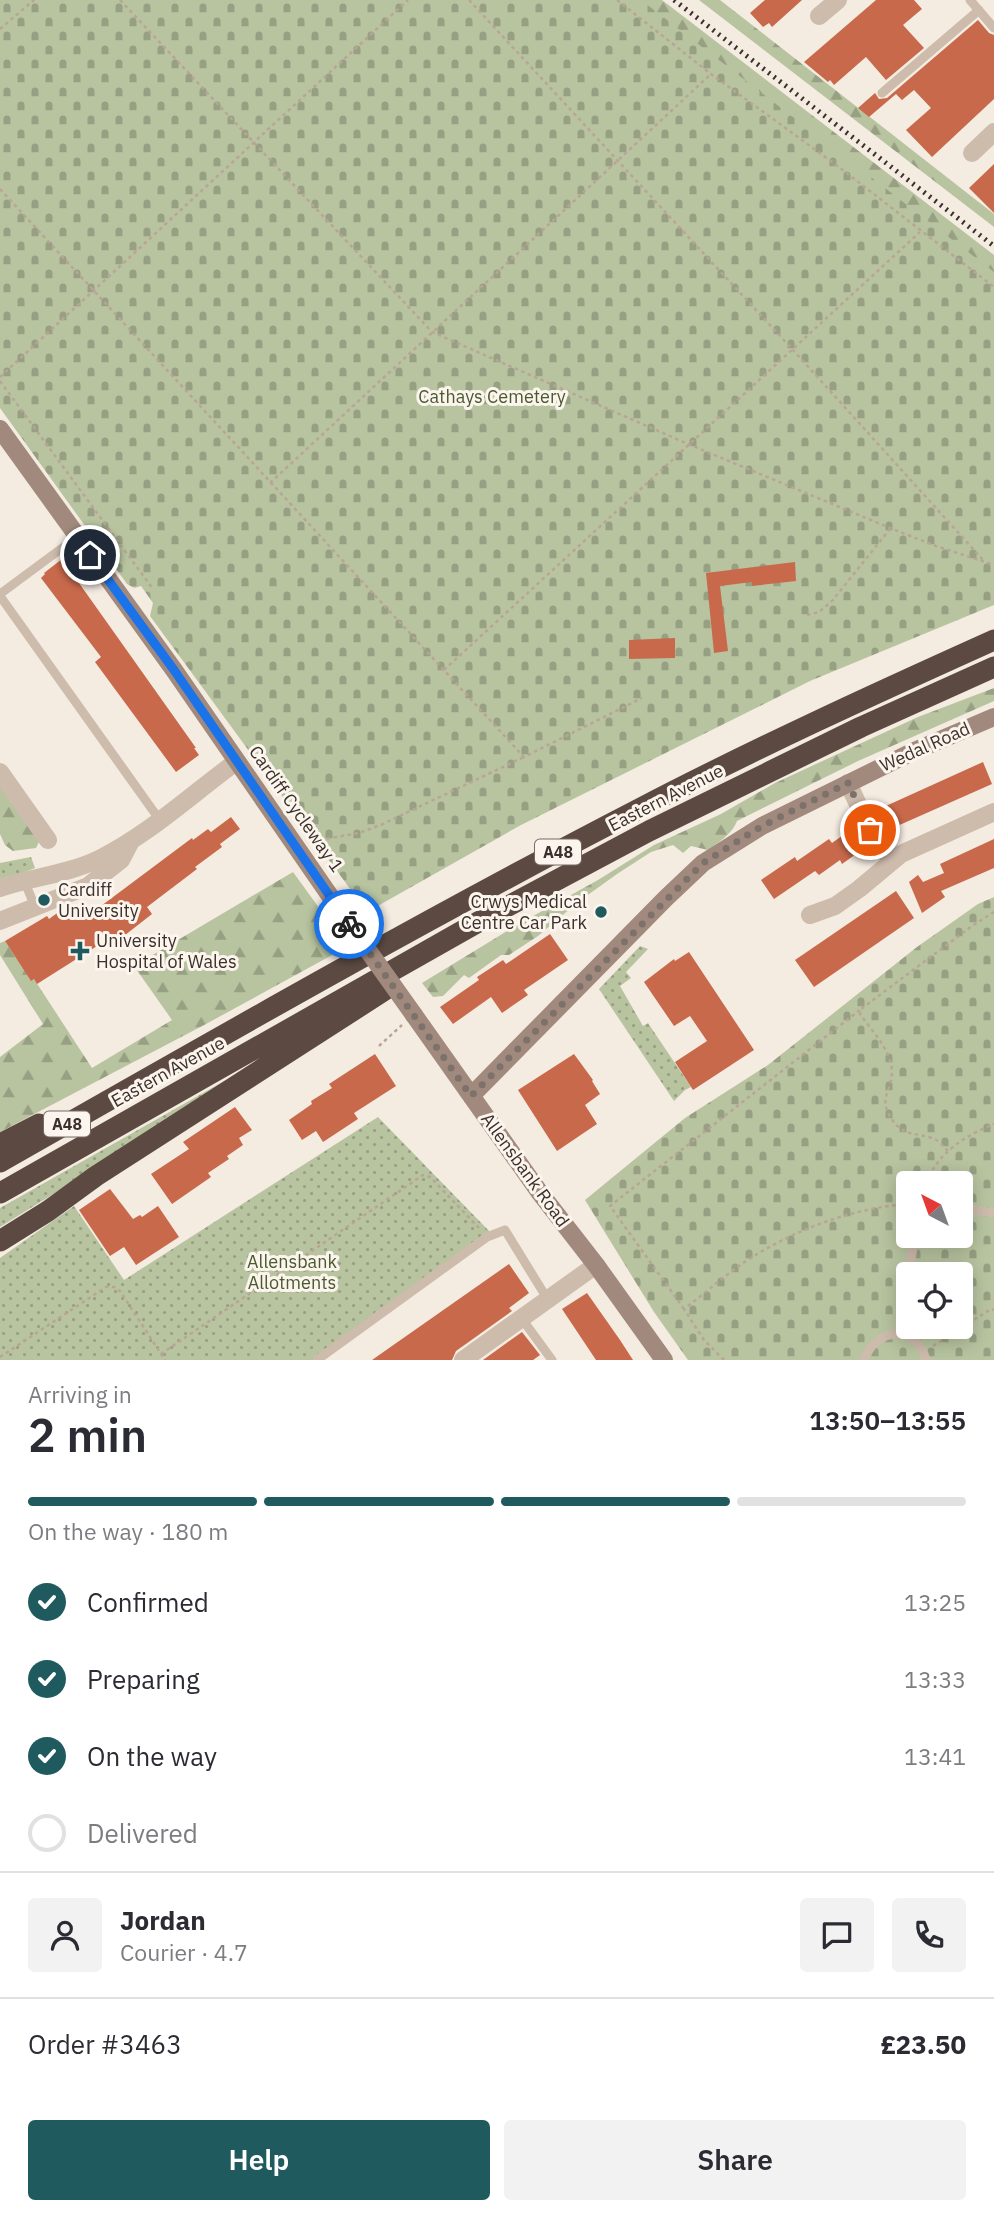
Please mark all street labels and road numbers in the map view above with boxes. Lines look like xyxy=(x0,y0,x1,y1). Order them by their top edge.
street label: Wedal Road xyxy=(876,716,973,777)
street label: Cardiff Cycleway 1 xyxy=(244,741,349,876)
street label: Eastern Avenue xyxy=(604,759,727,836)
road number: A48 xyxy=(535,839,581,864)
street label: Eastern Avenue xyxy=(107,1031,229,1112)
street label: Allensbank Road xyxy=(476,1108,575,1231)
road number: A48 xyxy=(44,1112,90,1136)

